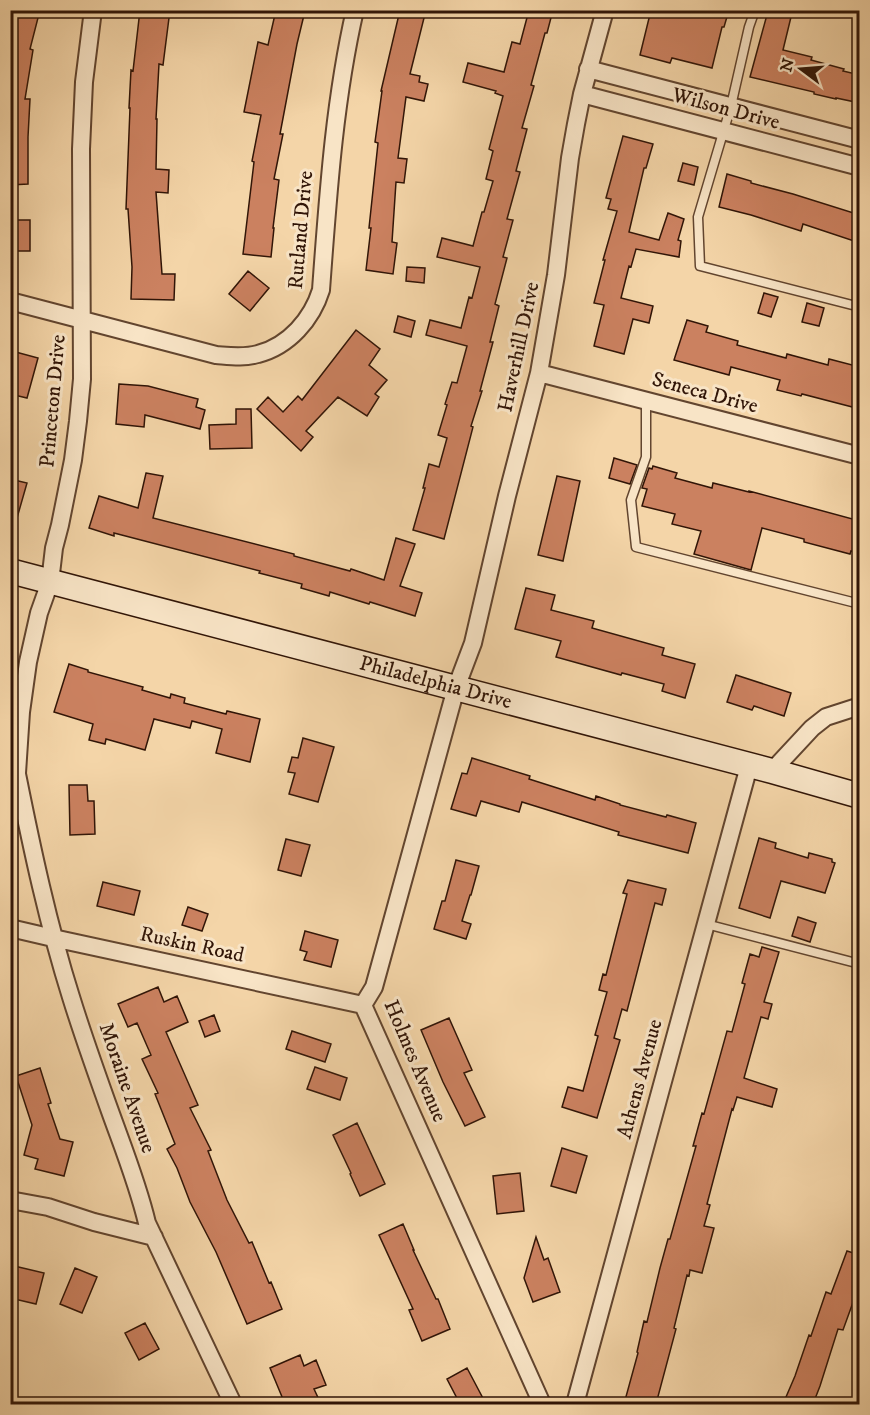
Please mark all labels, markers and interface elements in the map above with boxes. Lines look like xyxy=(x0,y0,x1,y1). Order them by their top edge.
north arrow xyxy=(771,39,831,99)
text: N xyxy=(776,56,799,74)
street label: Wilson Drive xyxy=(668,82,783,136)
street label: Rutland Drive xyxy=(283,169,319,290)
street label: Haverhill Drive xyxy=(493,279,546,414)
street label: Princeton Drive xyxy=(34,333,72,468)
street label: Seneca Drive xyxy=(649,366,761,420)
street label: Philadelphia Drive xyxy=(357,650,515,715)
street label: Ruskin Road xyxy=(138,921,247,969)
street label: Holmes Avenue xyxy=(378,996,453,1126)
street label: Athens Avenue xyxy=(612,1016,669,1142)
street label: Moraine Avenue xyxy=(93,1020,162,1157)

